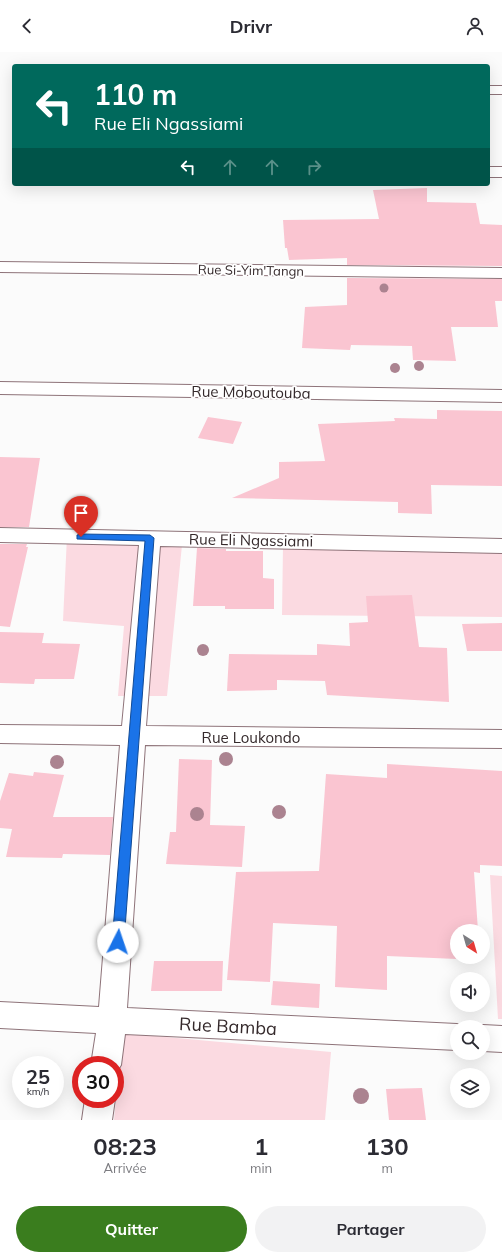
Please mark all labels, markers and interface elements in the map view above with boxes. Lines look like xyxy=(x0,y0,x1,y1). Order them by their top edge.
icon: back xyxy=(16,15,38,37)
text: Drivr xyxy=(230,15,272,38)
icon: person xyxy=(464,15,486,37)
text: 110 m xyxy=(94,77,177,112)
icon: left xyxy=(28,80,80,132)
text: Rue Eli Ngassiami xyxy=(94,112,243,135)
icon: left xyxy=(177,156,199,178)
icon: ahead xyxy=(219,156,241,178)
icon: ahead xyxy=(261,156,283,178)
icon: right xyxy=(303,156,325,178)
street label: Rue Si-Yim'Tangn xyxy=(198,261,304,279)
street label: Rue Moboutouba xyxy=(191,381,311,403)
pin xyxy=(64,496,98,537)
icon: arrive xyxy=(70,502,92,524)
street label: Rue Eli Ngassiami xyxy=(189,529,313,551)
street label: Rue Loukondo xyxy=(202,728,300,747)
position arrow xyxy=(97,921,139,963)
north arrow xyxy=(450,924,490,964)
map controls xyxy=(450,924,490,1108)
button: sound xyxy=(450,972,490,1012)
street label: Rue Bamba xyxy=(179,1012,277,1040)
button: search xyxy=(450,1020,490,1060)
speed limit sign: 30 xyxy=(72,1056,124,1108)
text: 25 xyxy=(26,1064,50,1089)
button: layers xyxy=(450,1068,490,1108)
text: km/h xyxy=(27,1085,49,1098)
text: 08:23 xyxy=(93,1131,157,1161)
text: 1 xyxy=(254,1131,268,1161)
text: 130 xyxy=(366,1131,409,1161)
text: Arrivée xyxy=(104,1160,147,1176)
text: min xyxy=(250,1160,272,1176)
text: m xyxy=(381,1160,393,1176)
button: Quitter xyxy=(16,1206,247,1252)
button: Partager xyxy=(255,1206,486,1252)

